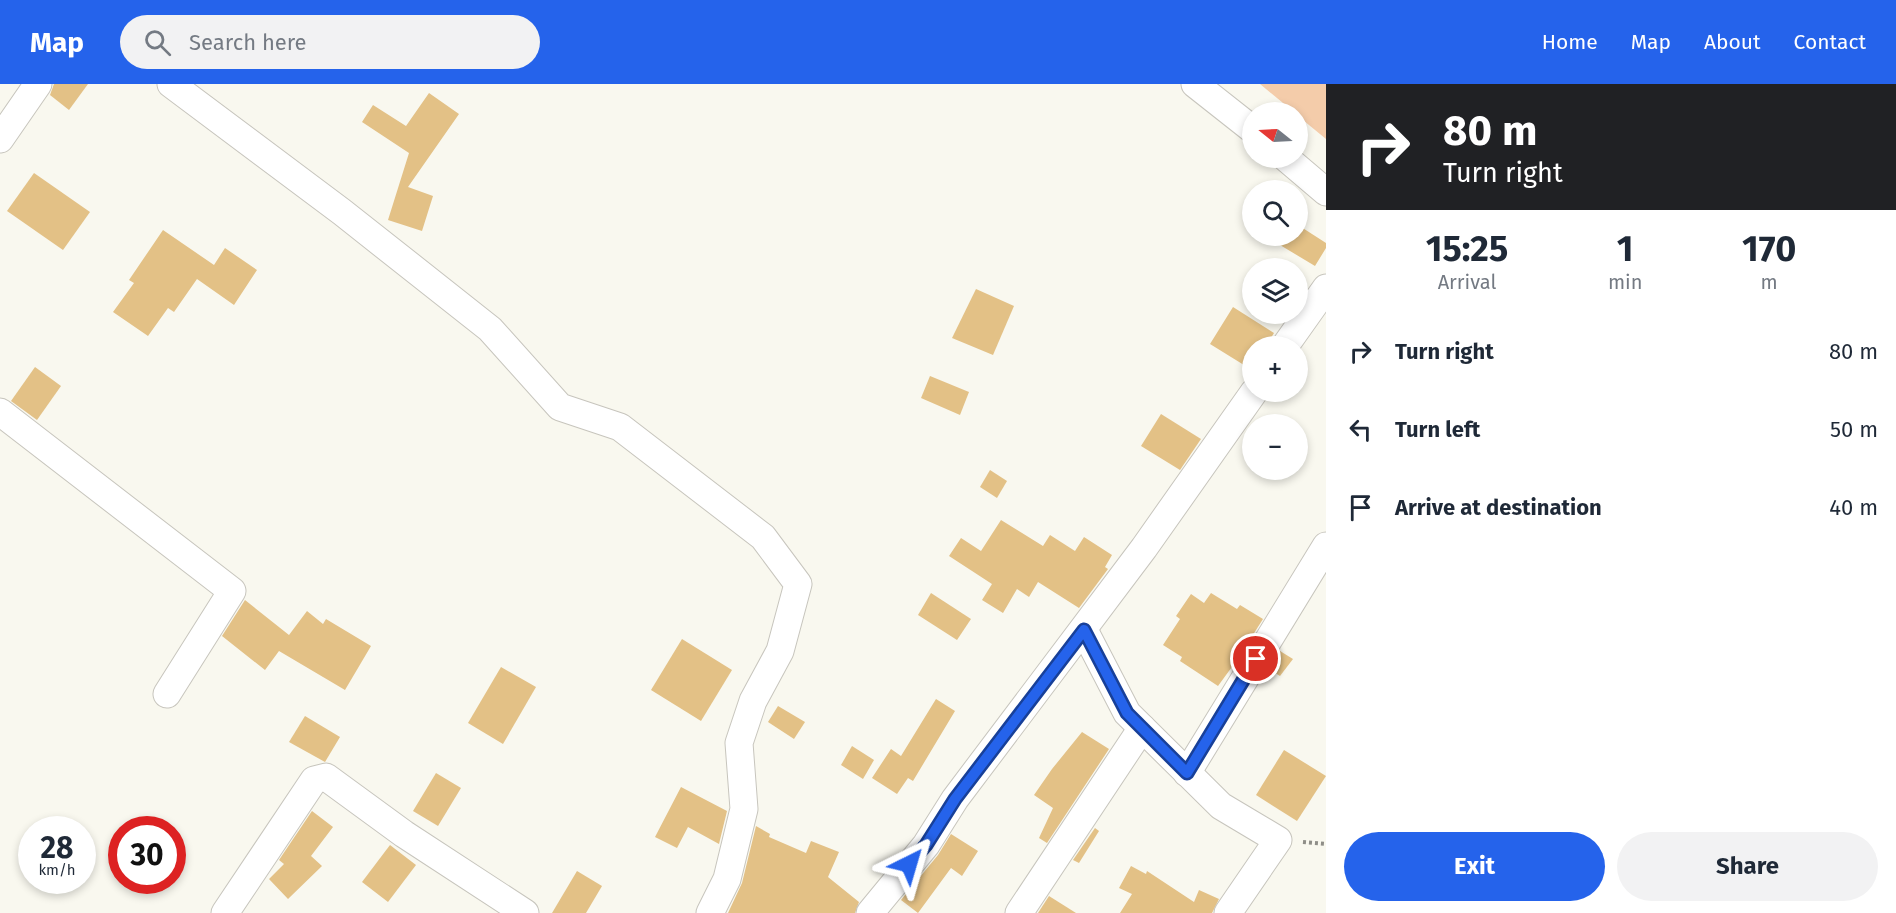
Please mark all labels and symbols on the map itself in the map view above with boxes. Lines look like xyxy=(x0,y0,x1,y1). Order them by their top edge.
north arrow xyxy=(1242,102,1308,168)
pin xyxy=(1230,633,1281,684)
speed limit sign: 30 xyxy=(108,816,186,894)
position arrow xyxy=(877,832,941,896)

